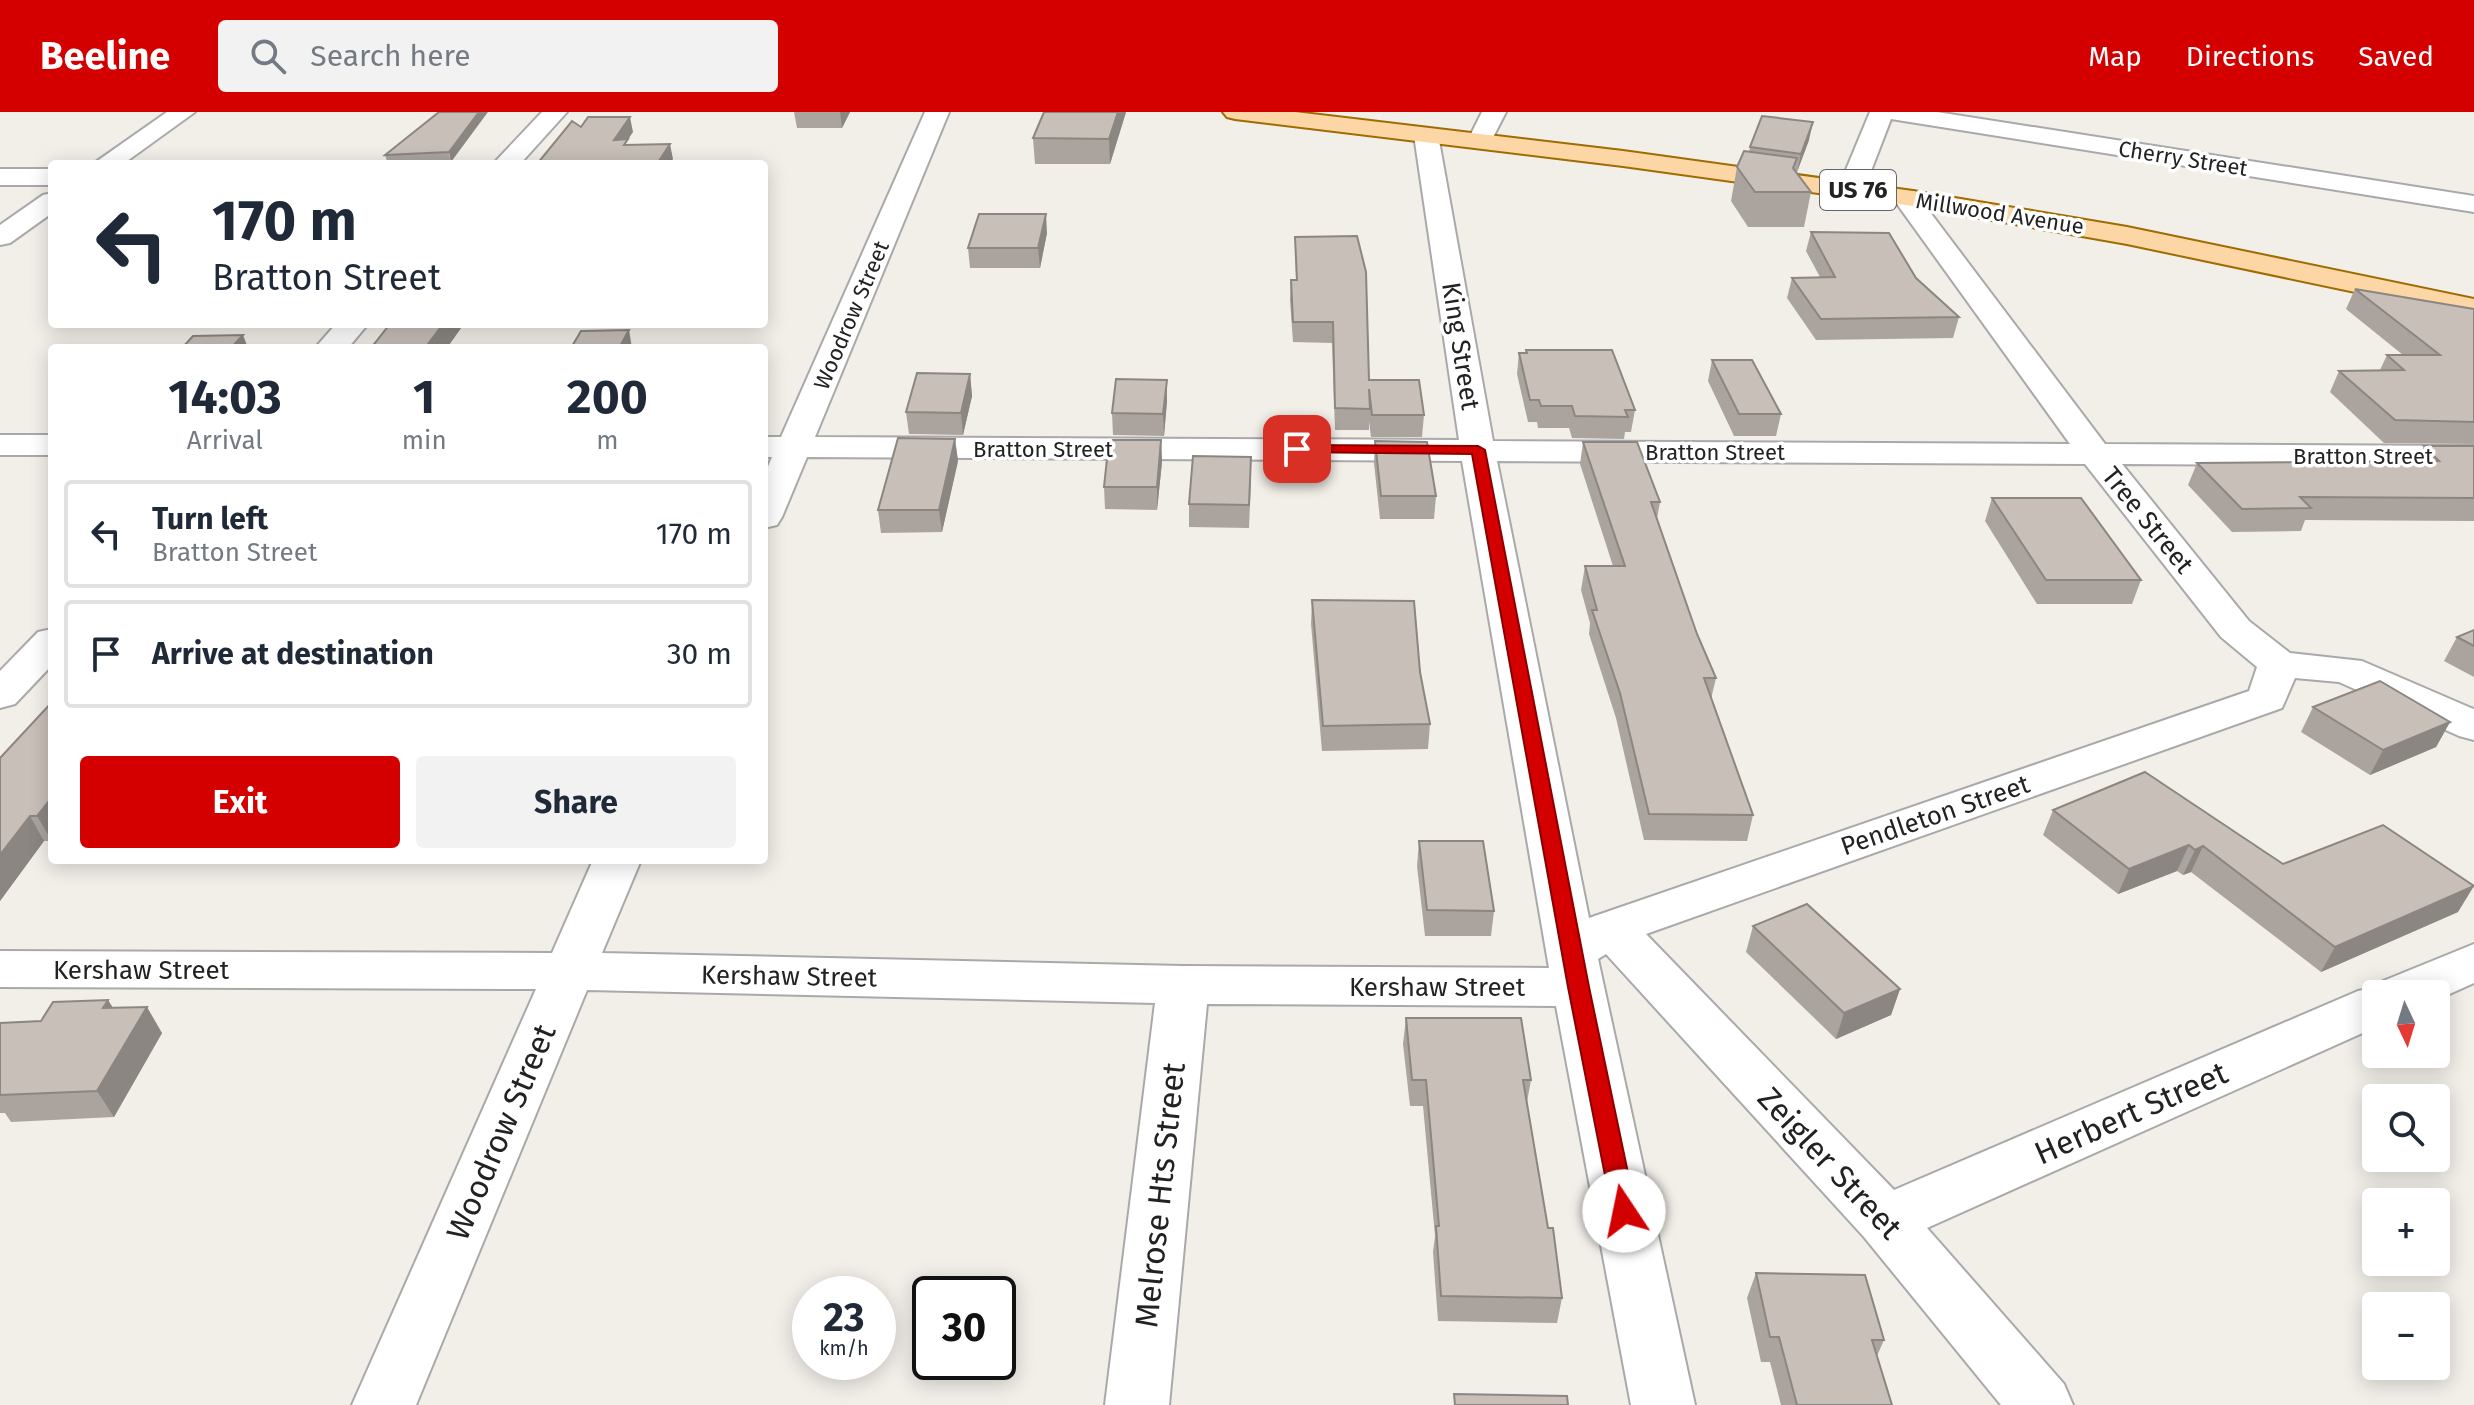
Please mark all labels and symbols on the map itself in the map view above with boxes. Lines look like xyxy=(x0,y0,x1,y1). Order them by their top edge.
street label: Cherry Street xyxy=(2116,135,2249,182)
road number: US 76 xyxy=(1820,170,1896,210)
street label: Millwood Avenue xyxy=(1914,187,2086,240)
street label: Woodrow Street xyxy=(808,237,895,394)
street label: King Street xyxy=(1435,280,1486,413)
pin xyxy=(1263,415,1331,483)
street label: Bratton Street xyxy=(973,436,1113,463)
street label: Bratton Street xyxy=(1645,439,1785,466)
street label: Bratton Street xyxy=(2293,443,2433,470)
street label: Tree Street xyxy=(2095,461,2200,580)
street label: Pendleton Street xyxy=(1837,768,2034,862)
street label: Kershaw Street xyxy=(53,955,230,986)
street label: Kershaw Street xyxy=(701,959,878,994)
street label: Kershaw Street xyxy=(1349,972,1526,1003)
north arrow xyxy=(2362,980,2450,1068)
street label: Woodrow Street xyxy=(438,1018,564,1246)
street label: Herbert Street xyxy=(2029,1053,2234,1172)
street label: Melrose Hts Street xyxy=(1127,1060,1193,1329)
street label: Zeigler Street xyxy=(1750,1079,1910,1247)
position arrow xyxy=(1582,1169,1666,1253)
speed limit sign: 30 xyxy=(912,1276,1016,1380)

